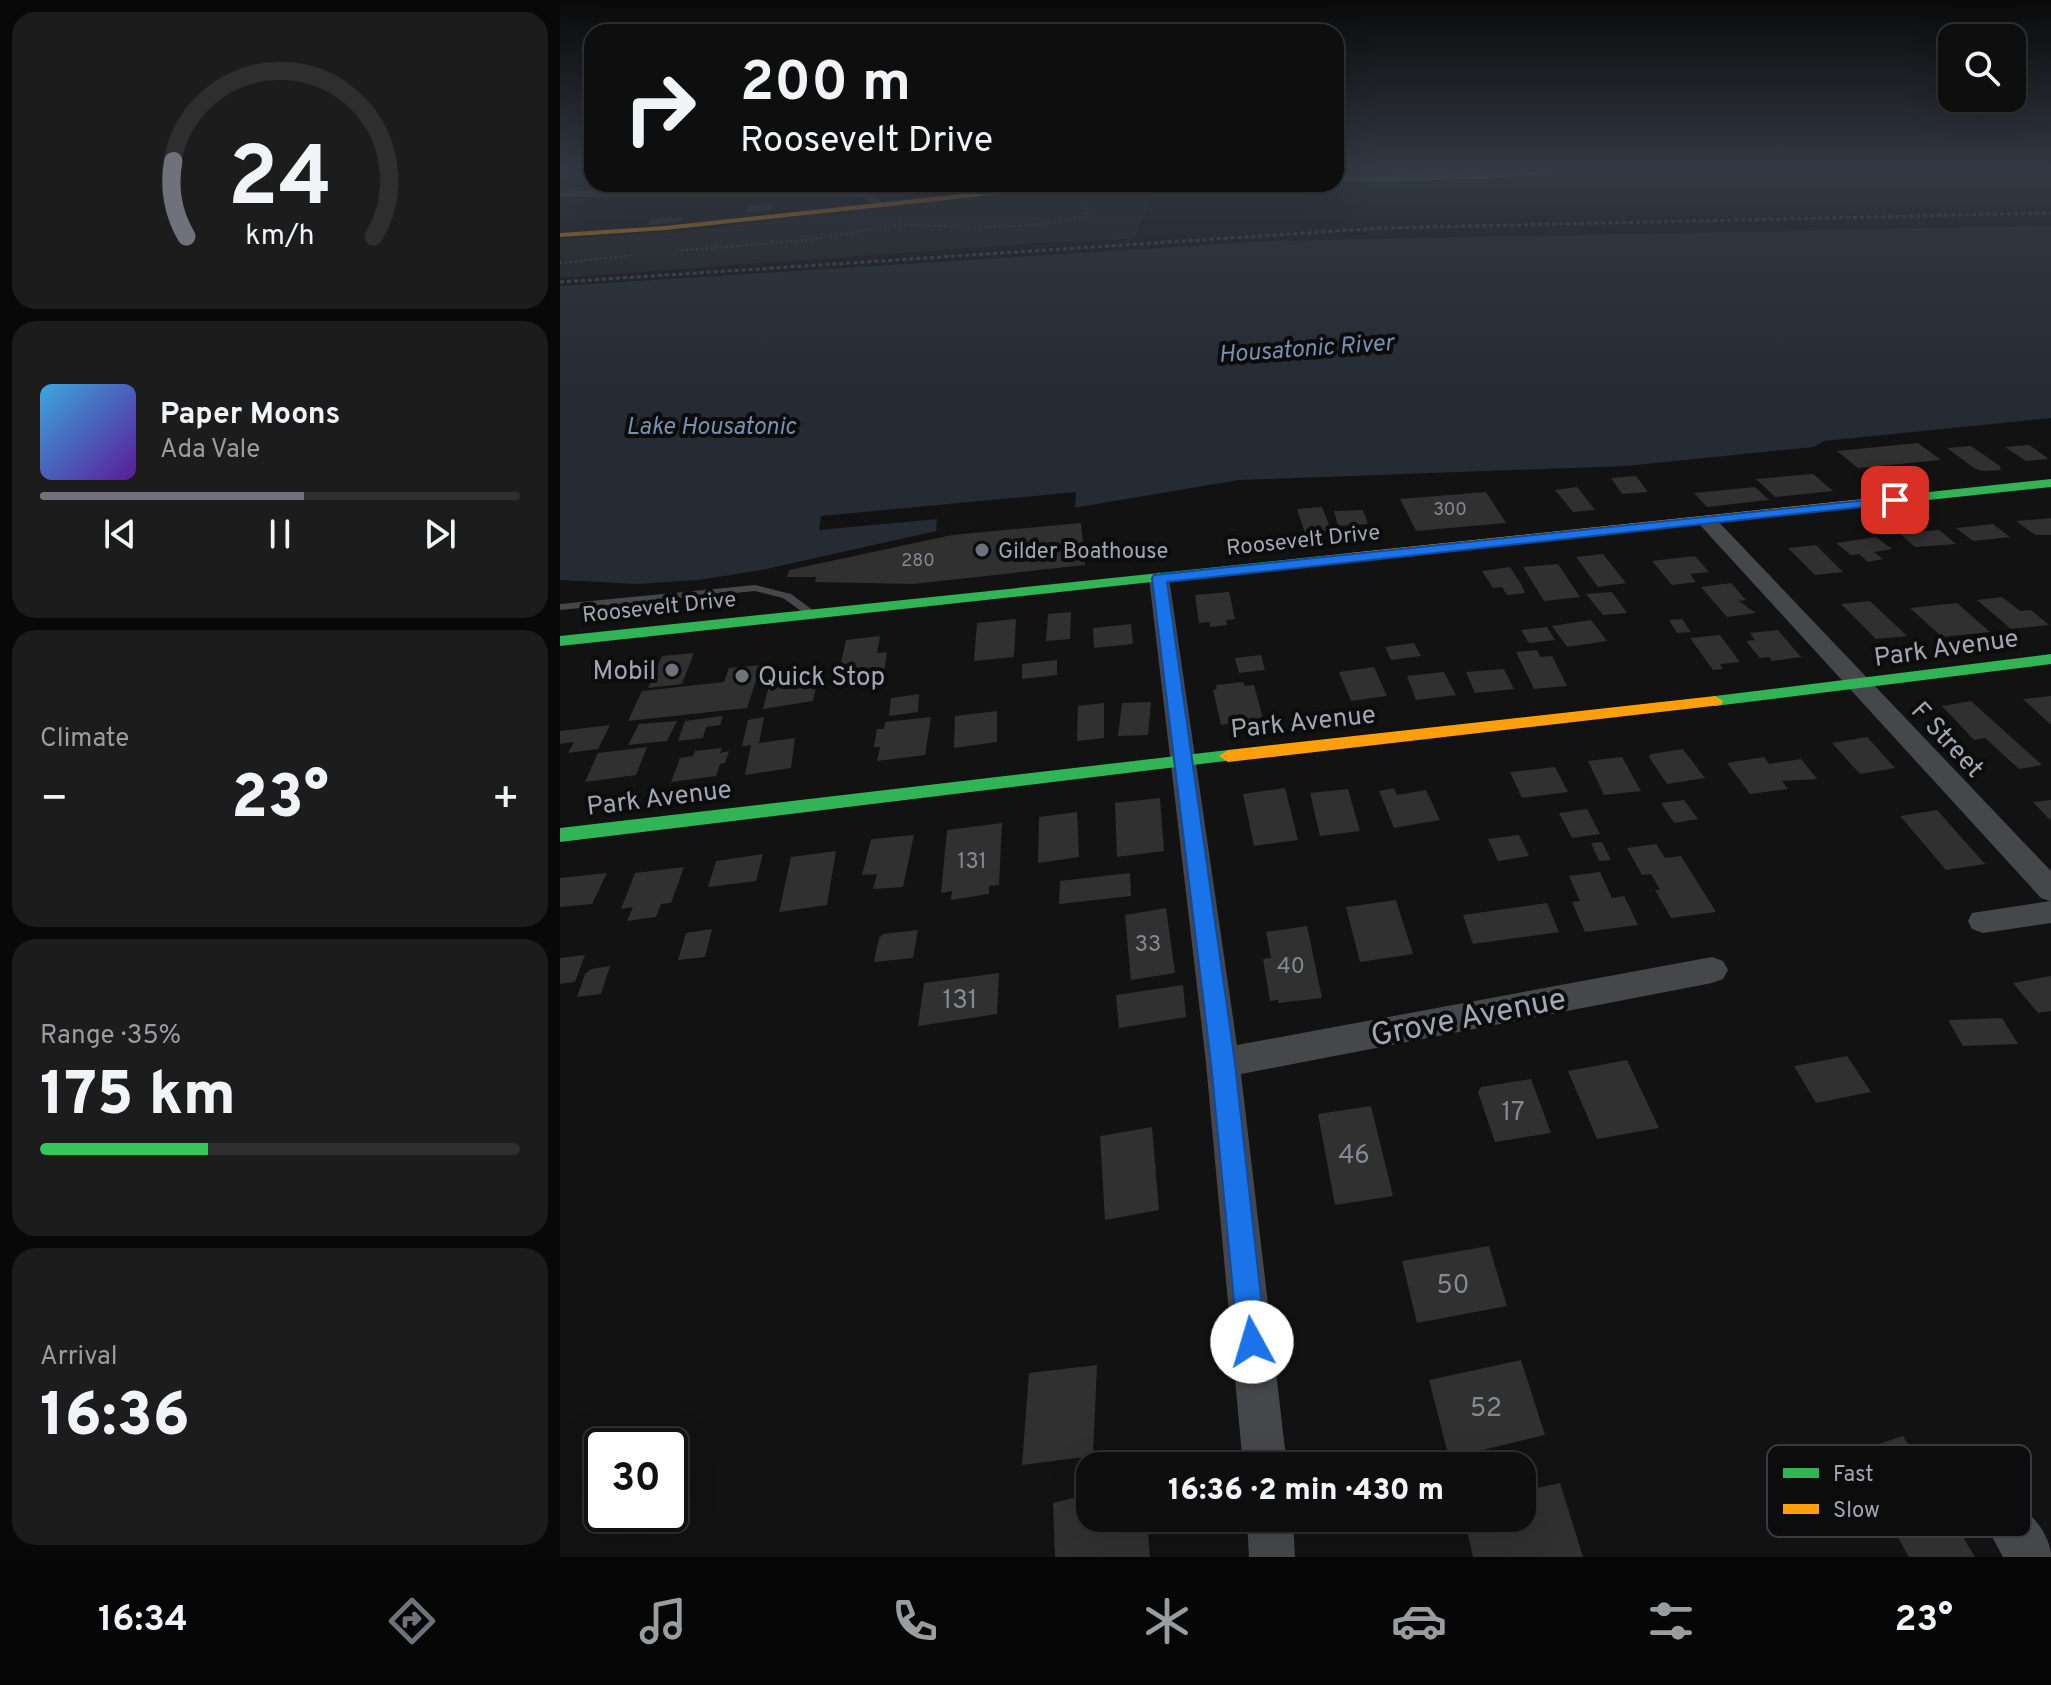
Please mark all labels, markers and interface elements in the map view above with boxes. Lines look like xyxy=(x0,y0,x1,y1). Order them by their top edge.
map controls xyxy=(1938,24,2026,112)
button: search xyxy=(1938,24,2026,112)
text: 200 m xyxy=(740,50,911,120)
icon: right xyxy=(608,56,712,160)
text: Roosevelt Drive xyxy=(740,119,993,165)
text: 24 xyxy=(228,129,332,234)
text: km/h xyxy=(245,219,315,255)
water label: Housatonic River xyxy=(1218,329,1397,371)
text: Paper Moons xyxy=(160,397,340,434)
water label: Lake Housatonic xyxy=(626,413,797,443)
text: Ada Vale xyxy=(160,434,260,467)
pin xyxy=(1861,466,1929,534)
icon: arrive xyxy=(1873,478,1917,522)
house number: 300 xyxy=(1433,499,1467,522)
icon: previous xyxy=(98,512,142,556)
icon: pause xyxy=(258,512,302,556)
icon: next xyxy=(418,512,462,556)
street label: Roosevelt Drive xyxy=(1225,520,1382,563)
place label: Gilder Boathouse xyxy=(998,539,1168,566)
marker: Gilder Boathouse xyxy=(973,541,991,559)
house number: 280 xyxy=(901,550,935,573)
street label: Roosevelt Drive xyxy=(581,587,738,630)
street label: Park Avenue xyxy=(1872,623,2021,676)
place label: Mobil xyxy=(593,656,656,689)
marker: Mobil xyxy=(663,661,681,679)
place label: Quick Stop xyxy=(758,662,885,695)
marker: Quick Stop xyxy=(733,667,751,685)
street label: F Street xyxy=(1903,696,1990,786)
street label: Park Avenue xyxy=(1229,699,1377,748)
text: Climate xyxy=(40,723,129,756)
text: 23° xyxy=(231,763,329,839)
text: − xyxy=(40,773,68,829)
text: + xyxy=(492,773,520,829)
street label: Park Avenue xyxy=(585,774,734,825)
house number: 131 xyxy=(957,849,987,876)
house number: 33 xyxy=(1135,932,1161,959)
house number: 40 xyxy=(1277,954,1305,981)
street label: Grove Avenue xyxy=(1368,980,1570,1057)
house number: 131 xyxy=(943,985,978,1018)
text: Range · 35% xyxy=(40,1020,181,1053)
text: 175 km xyxy=(40,1060,236,1136)
house number: 17 xyxy=(1501,1097,1525,1130)
house number: 46 xyxy=(1338,1140,1370,1173)
house number: 50 xyxy=(1437,1270,1469,1303)
position arrow xyxy=(1210,1300,1294,1384)
text: Arrival xyxy=(40,1341,118,1374)
text: 16:36 xyxy=(40,1381,190,1457)
house number: 52 xyxy=(1470,1393,1502,1426)
speed limit sign: 30 xyxy=(584,1428,688,1532)
legend xyxy=(1767,1445,2031,1537)
text: Fast xyxy=(1833,1462,1874,1489)
text: 16:36 · 2 min · 430 m xyxy=(1168,1473,1444,1510)
text: Slow xyxy=(1833,1498,1880,1525)
icon: directions xyxy=(384,1593,440,1649)
icon: music xyxy=(635,1593,691,1649)
icon: phone xyxy=(887,1593,943,1649)
icon: climate xyxy=(1139,1593,1195,1649)
icon: car xyxy=(1391,1593,1447,1649)
icon: filters xyxy=(1643,1593,1699,1649)
text: 16:34 xyxy=(98,1598,188,1644)
text: 23° xyxy=(1894,1598,1953,1644)

